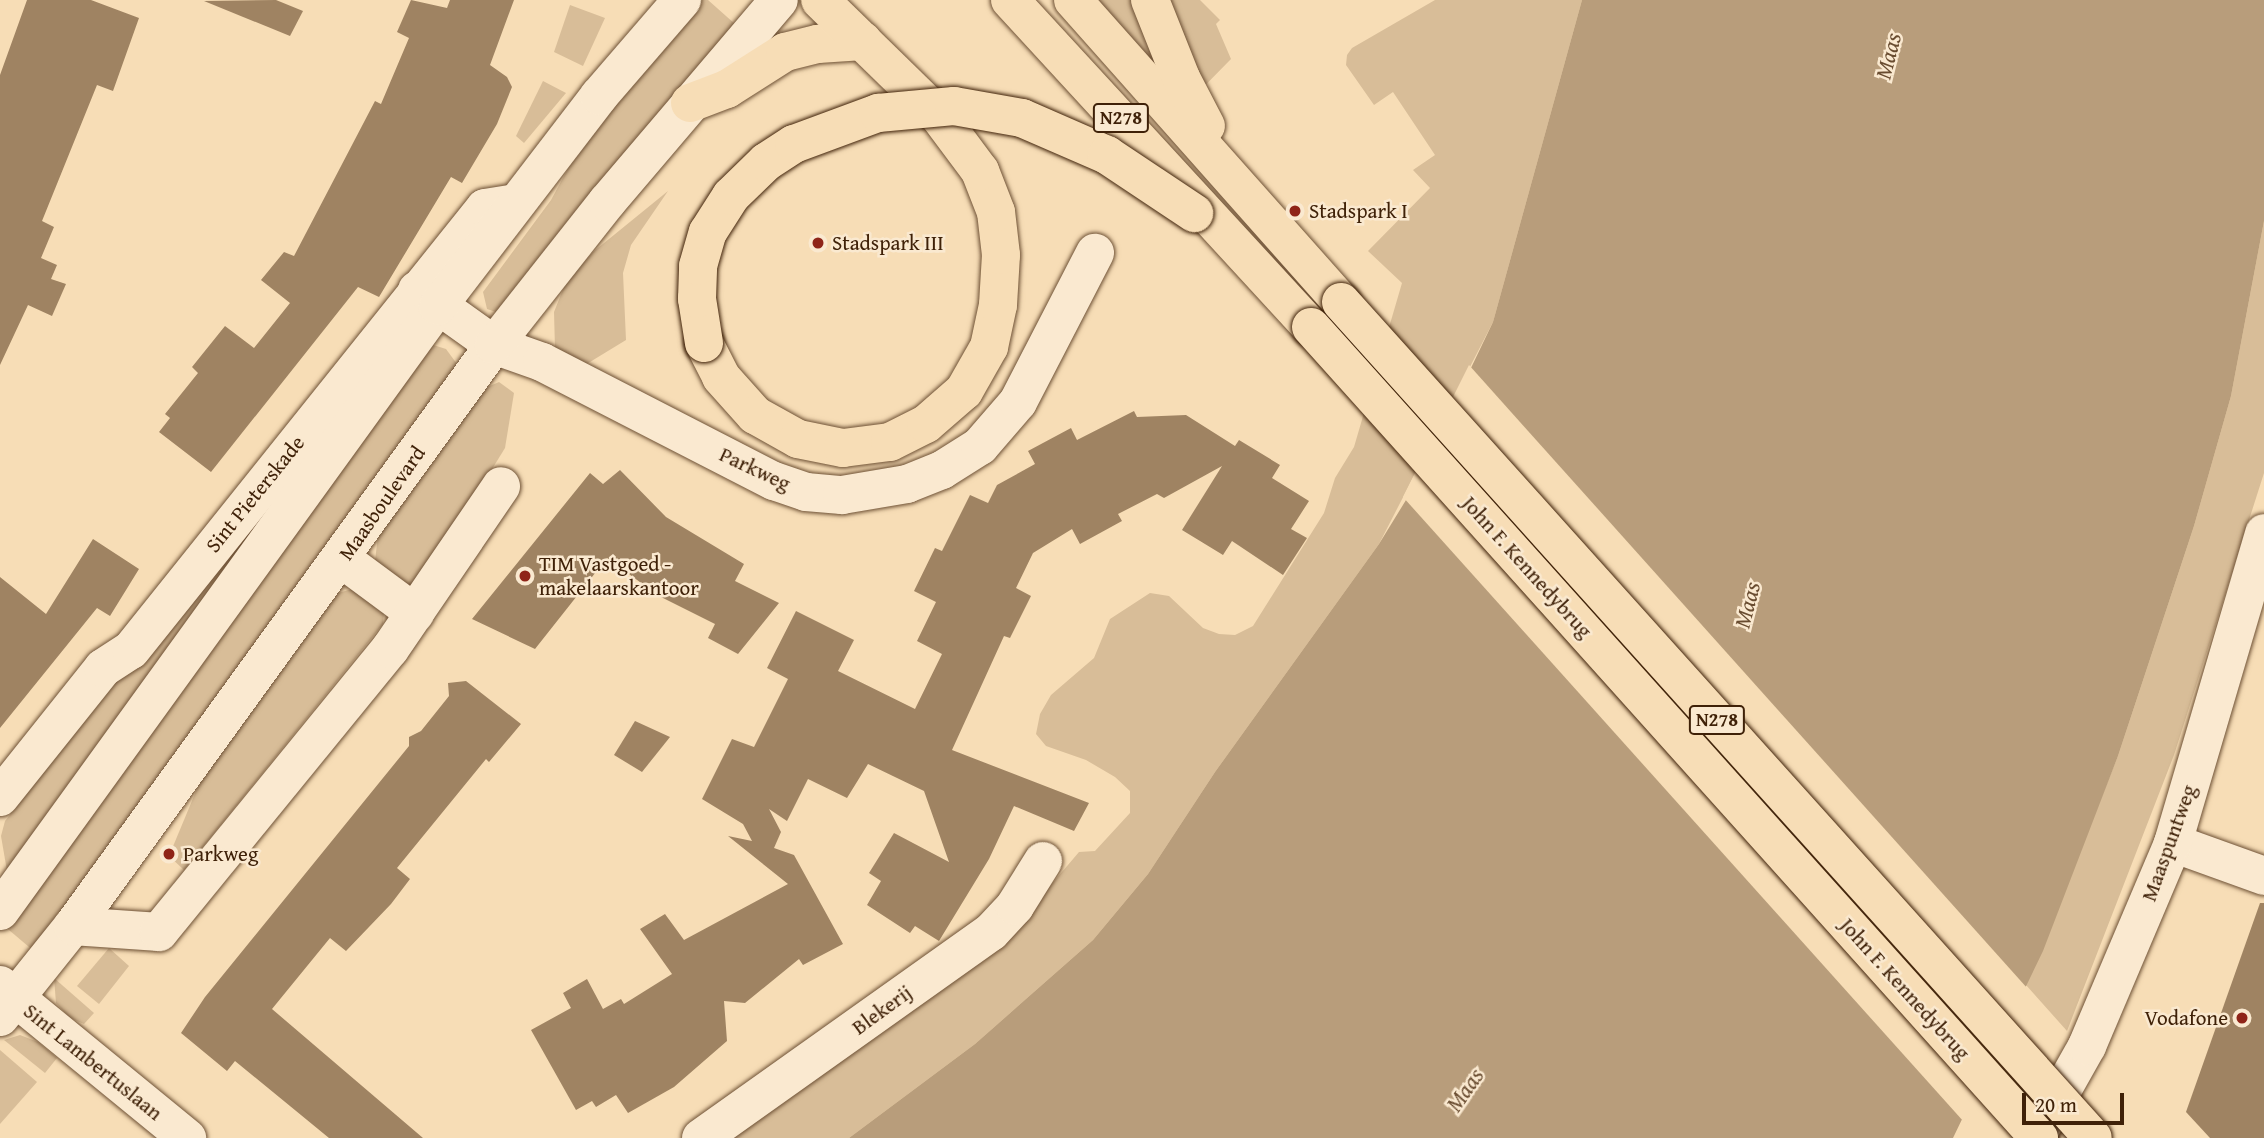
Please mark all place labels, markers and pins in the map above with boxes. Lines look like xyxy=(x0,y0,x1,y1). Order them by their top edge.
place label: Stadspark I xyxy=(1309,198,1408,224)
marker: Stadspark I xyxy=(1287,203,1303,219)
place label: Stadspark III xyxy=(832,230,944,256)
marker: Stadspark III xyxy=(810,235,826,251)
place label: TIM Vastgoed - makelaarskantoor xyxy=(539,551,699,601)
marker: TIM Vastgoed - makelaarskantoor xyxy=(517,568,533,584)
place label: Parkweg xyxy=(183,841,258,867)
marker: Parkweg xyxy=(161,846,177,862)
place label: Vodafone xyxy=(2145,1005,2228,1031)
marker: Vodafone xyxy=(2234,1010,2250,1026)

